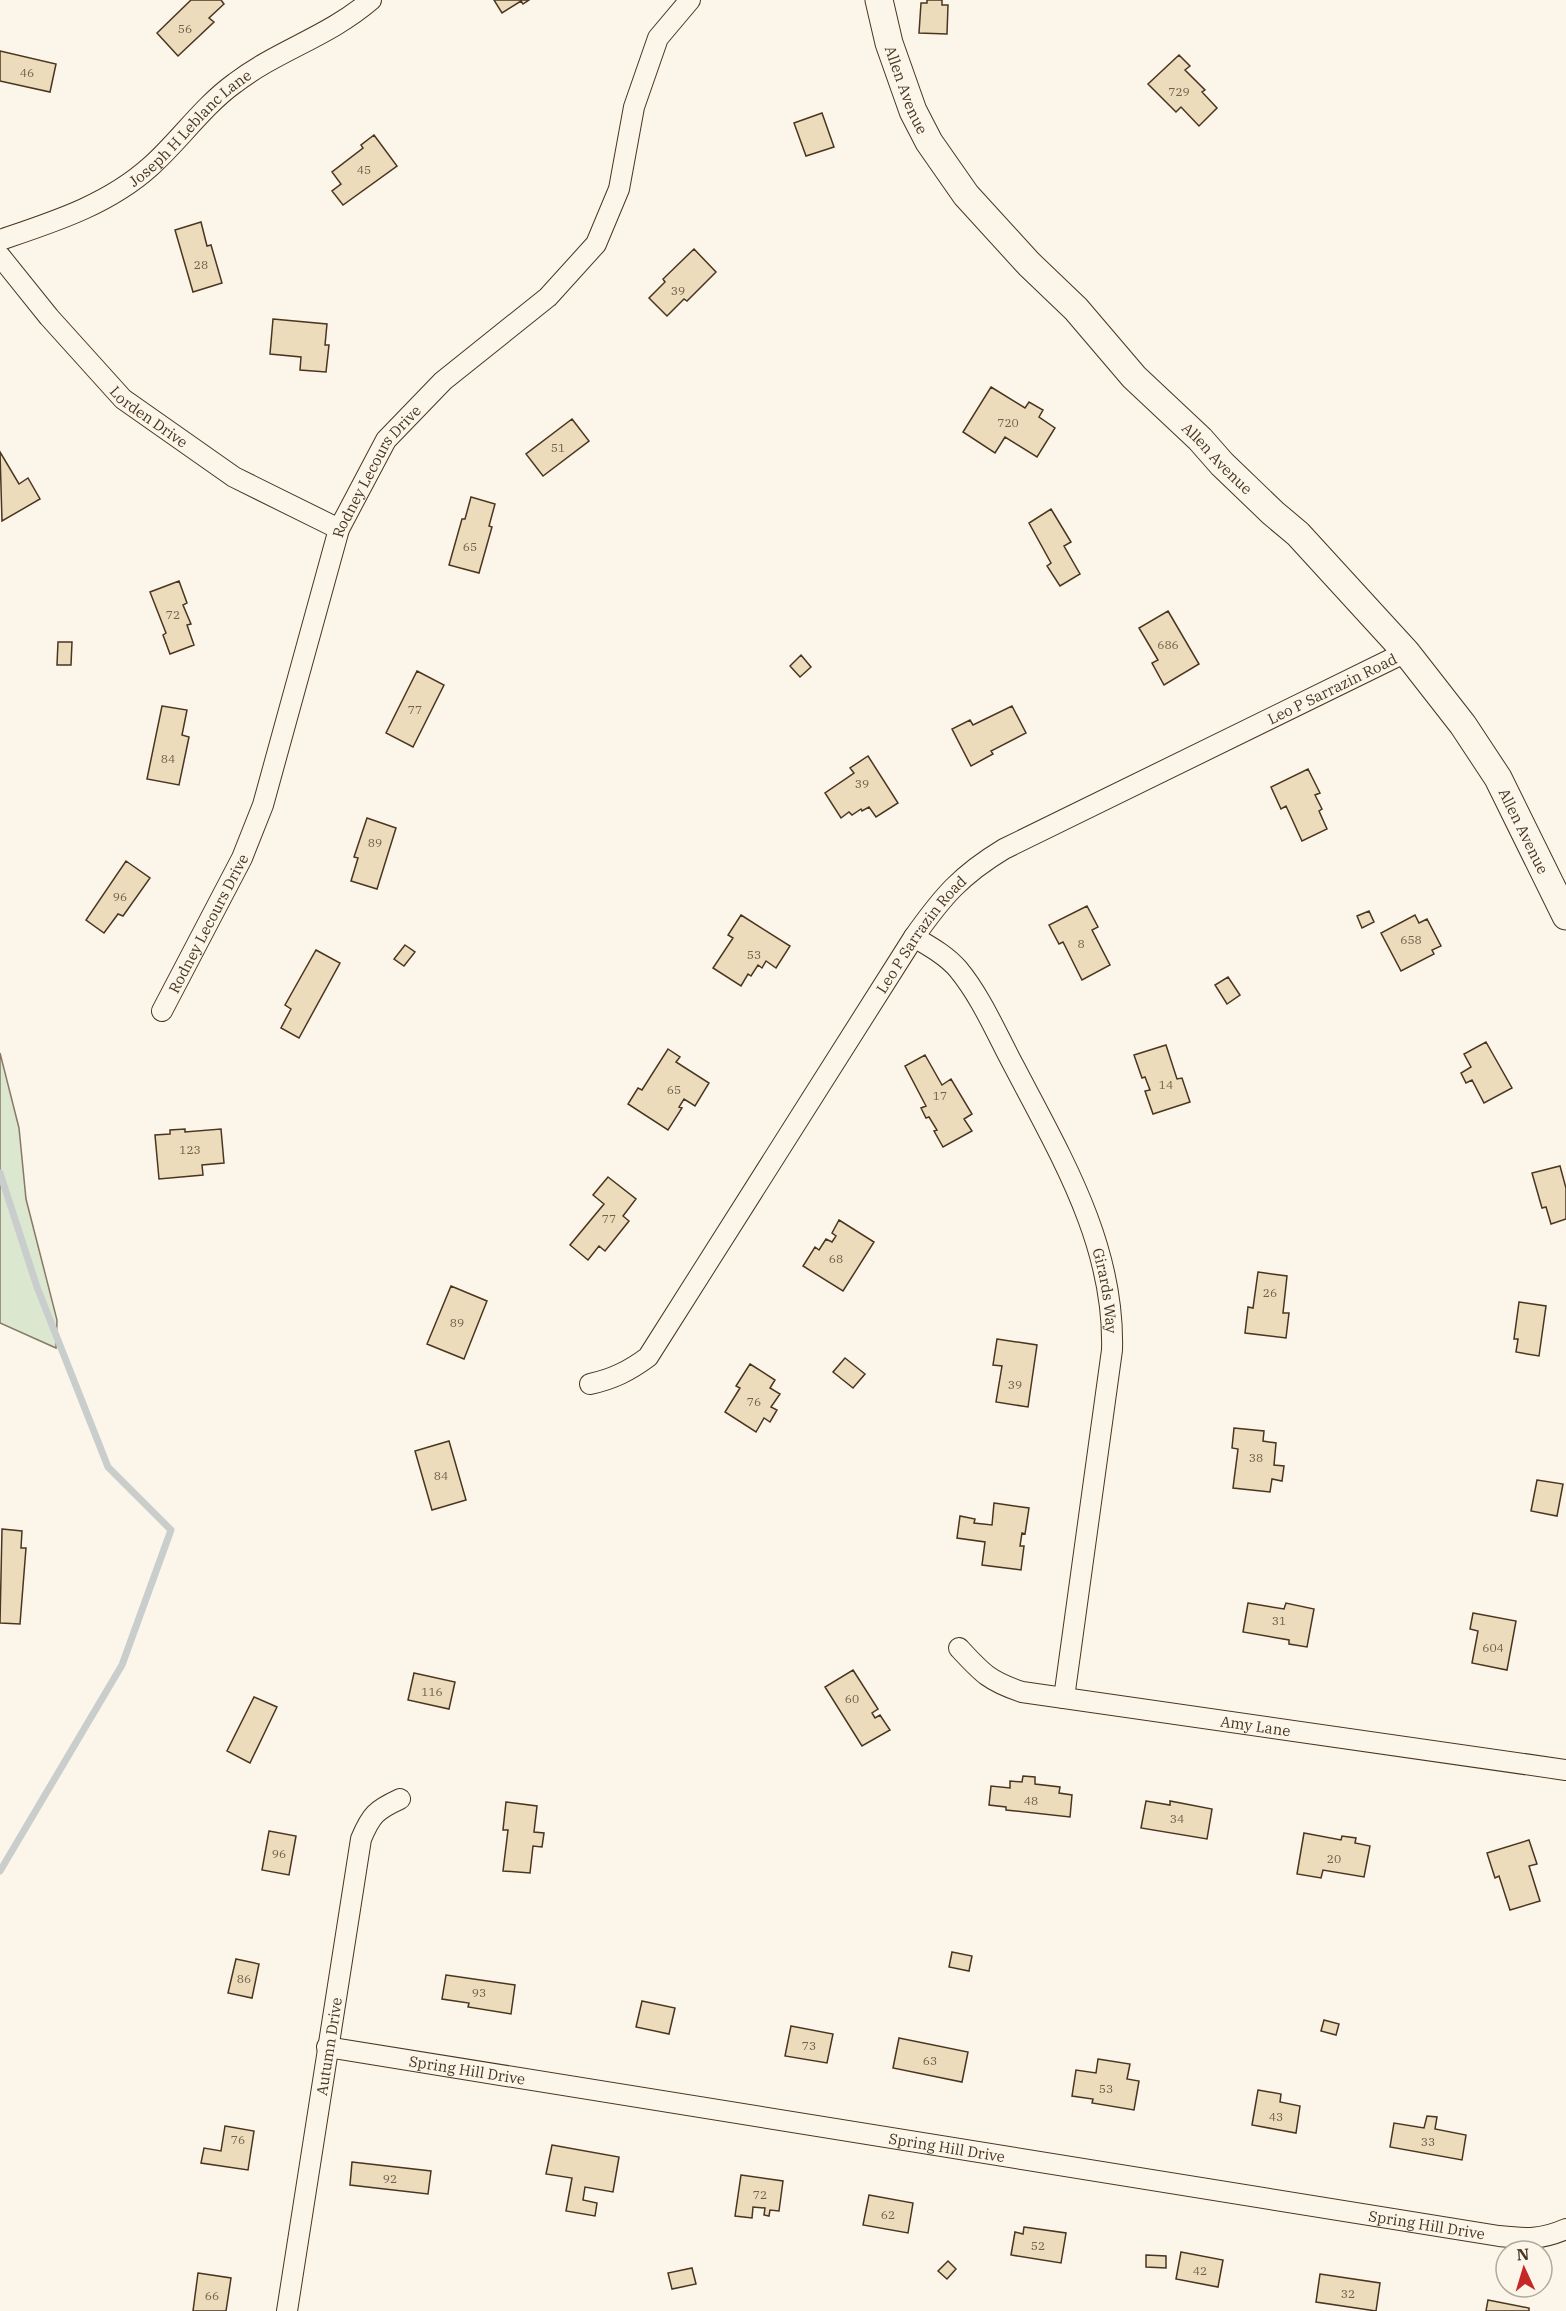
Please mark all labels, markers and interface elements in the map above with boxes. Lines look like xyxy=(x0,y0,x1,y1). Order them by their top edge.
house number: 56 xyxy=(178,21,192,36)
street label: Allen Avenue xyxy=(881,43,933,137)
house number: 46 xyxy=(20,65,34,80)
street label: Joseph H Leblanc Lane xyxy=(125,65,255,190)
house number: 729 xyxy=(1168,84,1190,99)
house number: 45 xyxy=(357,162,371,177)
house number: 28 xyxy=(194,257,208,272)
house number: 39 xyxy=(671,283,685,298)
street label: Lorden Drive xyxy=(106,382,192,451)
street label: Rodney Lecours Drive xyxy=(328,401,425,539)
house number: 720 xyxy=(997,415,1019,430)
street label: Allen Avenue xyxy=(1178,418,1257,498)
house number: 51 xyxy=(551,440,565,455)
house number: 65 xyxy=(463,539,477,554)
house number: 72 xyxy=(166,607,180,622)
house number: 686 xyxy=(1157,637,1179,652)
street label: Leo P Sarrazin Road xyxy=(1264,649,1400,728)
house number: 77 xyxy=(408,702,422,717)
house number: 84 xyxy=(161,751,175,766)
house number: 39 xyxy=(855,776,869,791)
street label: Allen Avenue xyxy=(1495,785,1553,877)
house number: 89 xyxy=(368,835,382,850)
street label: Rodney Lecours Drive xyxy=(164,850,252,996)
street label: Leo P Sarrazin Road xyxy=(871,871,970,997)
house number: 96 xyxy=(113,889,127,904)
house number: 658 xyxy=(1400,932,1422,947)
house number: 8 xyxy=(1077,936,1085,951)
house number: 53 xyxy=(747,947,761,962)
house number: 14 xyxy=(1159,1077,1173,1092)
house number: 65 xyxy=(667,1082,681,1097)
house number: 17 xyxy=(933,1088,947,1103)
house number: 123 xyxy=(179,1142,201,1157)
house number: 77 xyxy=(602,1211,616,1226)
street label: Girards Way xyxy=(1089,1246,1122,1334)
house number: 68 xyxy=(829,1251,843,1266)
house number: 26 xyxy=(1263,1285,1277,1300)
house number: 89 xyxy=(450,1315,464,1330)
house number: 39 xyxy=(1008,1377,1022,1392)
house number: 76 xyxy=(747,1394,761,1409)
house number: 38 xyxy=(1249,1450,1263,1465)
house number: 84 xyxy=(434,1468,448,1483)
house number: 31 xyxy=(1272,1613,1286,1628)
house number: 604 xyxy=(1482,1640,1504,1655)
house number: 116 xyxy=(421,1684,443,1699)
house number: 60 xyxy=(845,1691,859,1706)
street label: Amy Lane xyxy=(1219,1711,1292,1740)
house number: 48 xyxy=(1024,1793,1038,1808)
house number: 34 xyxy=(1170,1811,1184,1826)
house number: 96 xyxy=(272,1846,286,1861)
house number: 20 xyxy=(1327,1851,1341,1866)
house number: 86 xyxy=(237,1971,251,1986)
house number: 93 xyxy=(472,1985,486,2000)
street label: Autumn Drive xyxy=(311,1996,346,2097)
house number: 73 xyxy=(802,2038,816,2053)
street label: Spring Hill Drive xyxy=(408,2051,527,2088)
house number: 63 xyxy=(923,2053,937,2068)
house number: 53 xyxy=(1099,2081,1113,2096)
house number: 43 xyxy=(1269,2109,1283,2124)
street label: Spring Hill Drive xyxy=(887,2128,1007,2166)
house number: 76 xyxy=(231,2132,245,2147)
house number: 33 xyxy=(1421,2134,1435,2149)
house number: 92 xyxy=(383,2171,397,2186)
house number: 72 xyxy=(753,2187,767,2202)
street label: Spring Hill Drive xyxy=(1367,2206,1486,2243)
house number: 62 xyxy=(881,2207,895,2222)
house number: 52 xyxy=(1031,2238,1045,2253)
north arrow xyxy=(1494,2239,1554,2299)
text: N xyxy=(1516,2244,1530,2264)
house number: 42 xyxy=(1193,2263,1207,2278)
house number: 32 xyxy=(1341,2286,1355,2301)
house number: 66 xyxy=(205,2288,219,2303)

